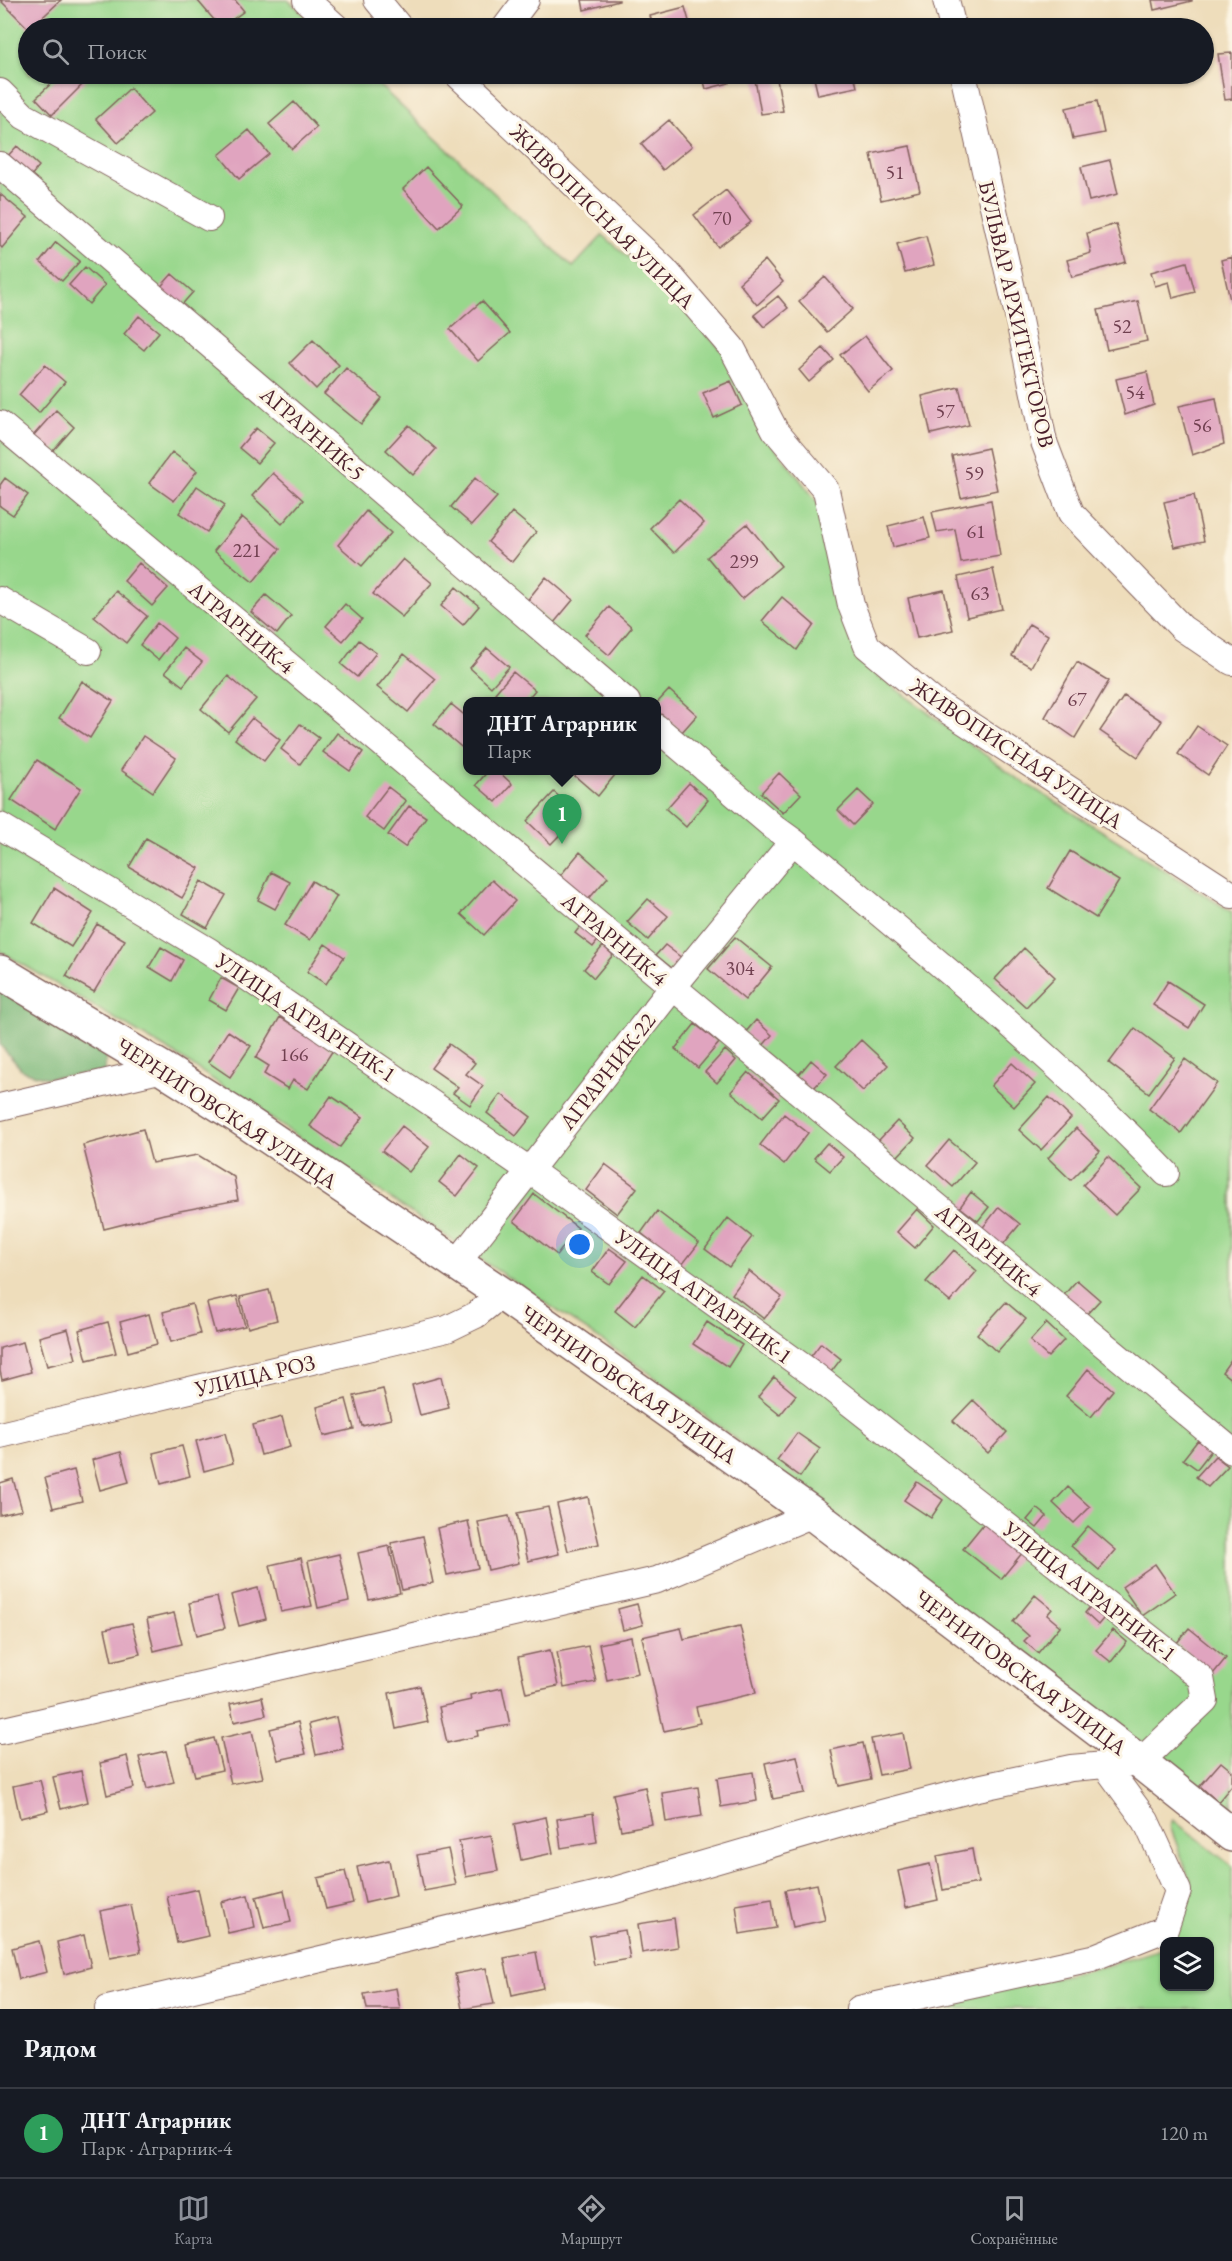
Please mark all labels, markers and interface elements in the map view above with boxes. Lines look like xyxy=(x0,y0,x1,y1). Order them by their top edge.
search box xyxy=(18,18,1214,84)
icon: search xyxy=(39,35,72,68)
text: Поиск xyxy=(87,37,147,66)
street label: ЖИВОПИСНАЯ УЛИЦА xyxy=(503,117,702,316)
house number: 51 xyxy=(885,159,905,185)
street label: БУЛЬВАР АРХИТЕКТОРОВ xyxy=(972,178,1061,450)
house number: 70 xyxy=(712,205,732,231)
house number: 52 xyxy=(1112,313,1132,339)
street label: АГРАРНИК-5 xyxy=(253,379,371,487)
house number: 54 xyxy=(1125,379,1145,405)
house number: 57 xyxy=(935,398,955,424)
house number: 56 xyxy=(1192,412,1212,438)
house number: 59 xyxy=(964,460,984,486)
house number: 61 xyxy=(966,518,986,544)
house number: 221 xyxy=(233,537,261,563)
house number: 299 xyxy=(730,548,759,574)
street label: АГРАРНИК-4 xyxy=(182,574,301,681)
house number: 63 xyxy=(970,580,990,606)
street label: ЖИВОПИСНАЯ УЛИЦА xyxy=(904,671,1129,836)
house number: 67 xyxy=(1067,686,1087,712)
popup xyxy=(463,697,661,775)
text: ДНТ Аграрник xyxy=(487,709,637,738)
text: Парк xyxy=(487,738,531,764)
pin: 1 xyxy=(542,794,582,844)
street label: АГРАРНИК-4 xyxy=(555,886,674,993)
street label: УЛИЦА АГРАРНИК-1 xyxy=(209,945,402,1089)
house number: 304 xyxy=(726,955,755,981)
street label: АГРАРНИК-22 xyxy=(552,1007,662,1136)
street label: ЧЕРНИГОВСКАЯ УЛИЦА xyxy=(111,1031,344,1196)
house number: 166 xyxy=(280,1041,309,1067)
street label: АГРАРНИК-4 xyxy=(929,1197,1048,1304)
street label: УЛИЦА АГРАРНИК-1 xyxy=(608,1222,798,1371)
your location xyxy=(565,1230,594,1259)
street label: ЧЕРНИГОВСКАЯ УЛИЦА xyxy=(515,1298,743,1471)
street label: УЛИЦА РОЗ xyxy=(191,1348,318,1404)
street label: УЛИЦА АГРАРНИК-1 xyxy=(996,1514,1182,1668)
street label: ЧЕРНИГОВСКАЯ УЛИЦА xyxy=(909,1583,1133,1762)
map controls xyxy=(1160,1937,1214,1991)
button: layers xyxy=(1160,1937,1214,1991)
text: Рядом xyxy=(24,2031,97,2065)
text: ДНТ Аграрник xyxy=(81,2106,231,2135)
text: 1 xyxy=(38,2120,49,2146)
text: 120 m xyxy=(1160,2120,1208,2146)
text: Парк · Аграрник-4 xyxy=(81,2135,232,2161)
tab: Карта xyxy=(174,2192,212,2249)
tab: Маршрут xyxy=(561,2192,622,2249)
tab: Сохранённые xyxy=(971,2192,1058,2249)

